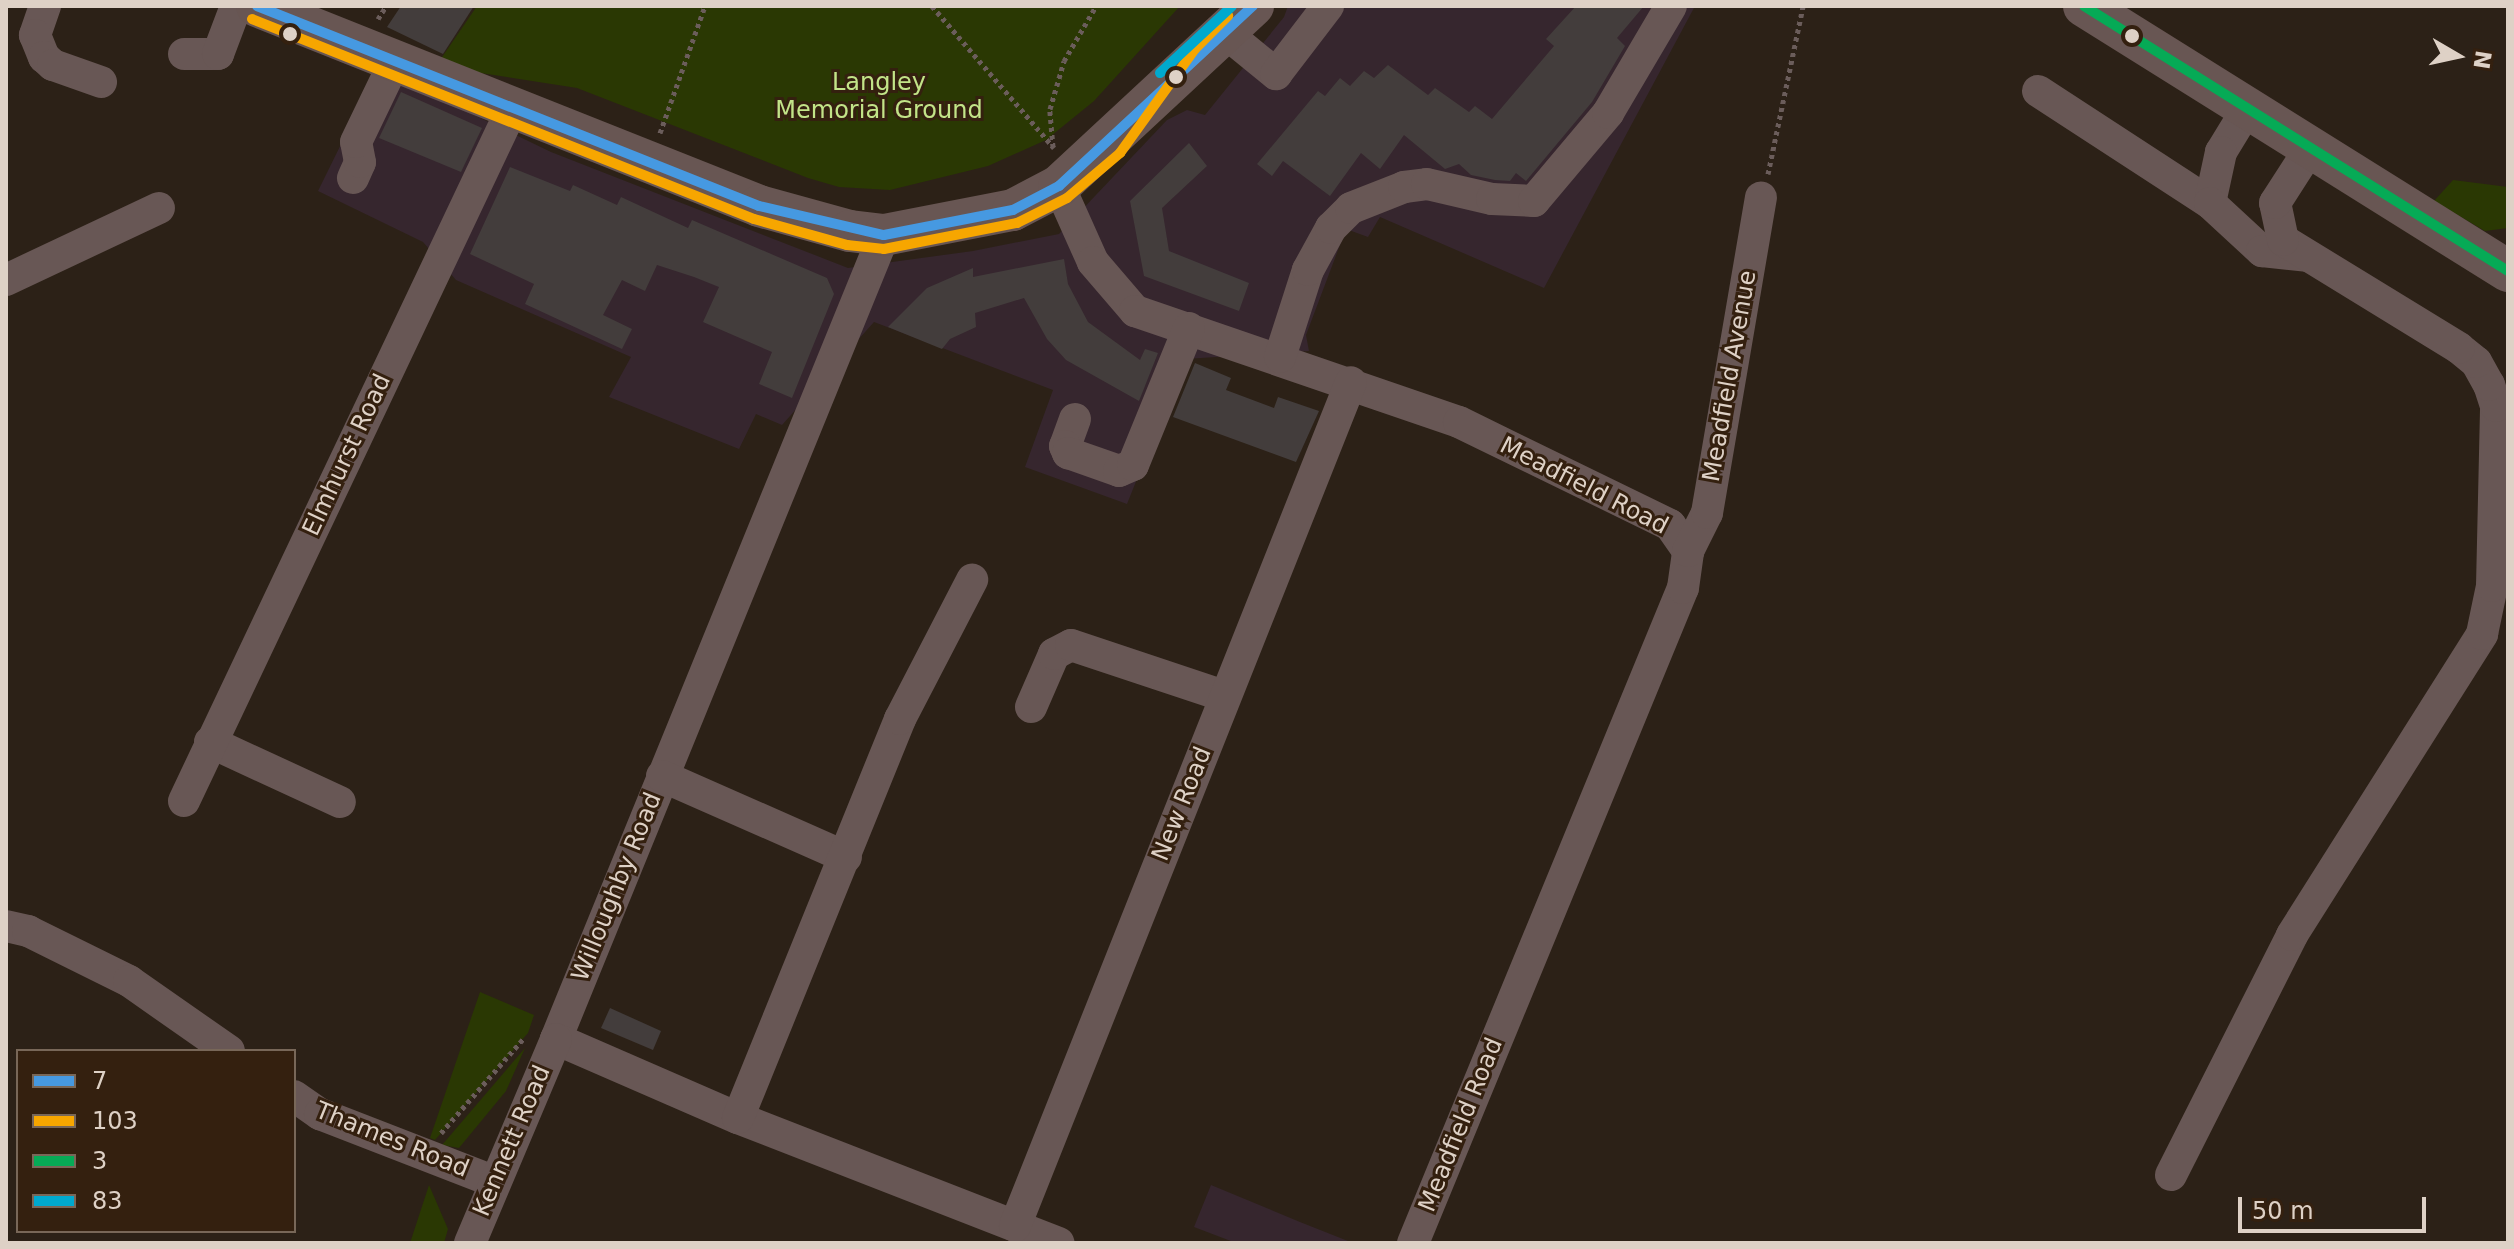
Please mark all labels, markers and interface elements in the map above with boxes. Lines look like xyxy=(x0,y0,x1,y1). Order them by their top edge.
north arrow xyxy=(2418,16,2498,96)
unlabelled marker xyxy=(282,26,298,42)
unlabelled marker xyxy=(2124,28,2140,44)
text: N xyxy=(2468,49,2496,71)
park label: Langley Memorial Ground xyxy=(775,69,983,125)
unlabelled marker xyxy=(1168,69,1184,85)
street label: Meadfield Avenue xyxy=(1697,268,1763,484)
street label: Elmhurst Road xyxy=(297,369,397,541)
street label: Meadfield Road xyxy=(1495,431,1673,541)
street label: New Road xyxy=(1146,743,1218,865)
street label: Willoughby Road xyxy=(566,788,668,986)
street label: Meadfield Road xyxy=(1413,1034,1509,1216)
legend xyxy=(16,1049,296,1233)
street label: Kennett Road xyxy=(467,1061,557,1221)
text: 7 xyxy=(92,1067,107,1095)
street label: Thames Road xyxy=(311,1096,473,1184)
text: 103 xyxy=(92,1107,138,1135)
text: 3 xyxy=(92,1147,107,1175)
scale bar xyxy=(2242,1181,2430,1231)
text: 83 xyxy=(92,1187,123,1215)
text: 50 m xyxy=(2252,1197,2314,1225)

